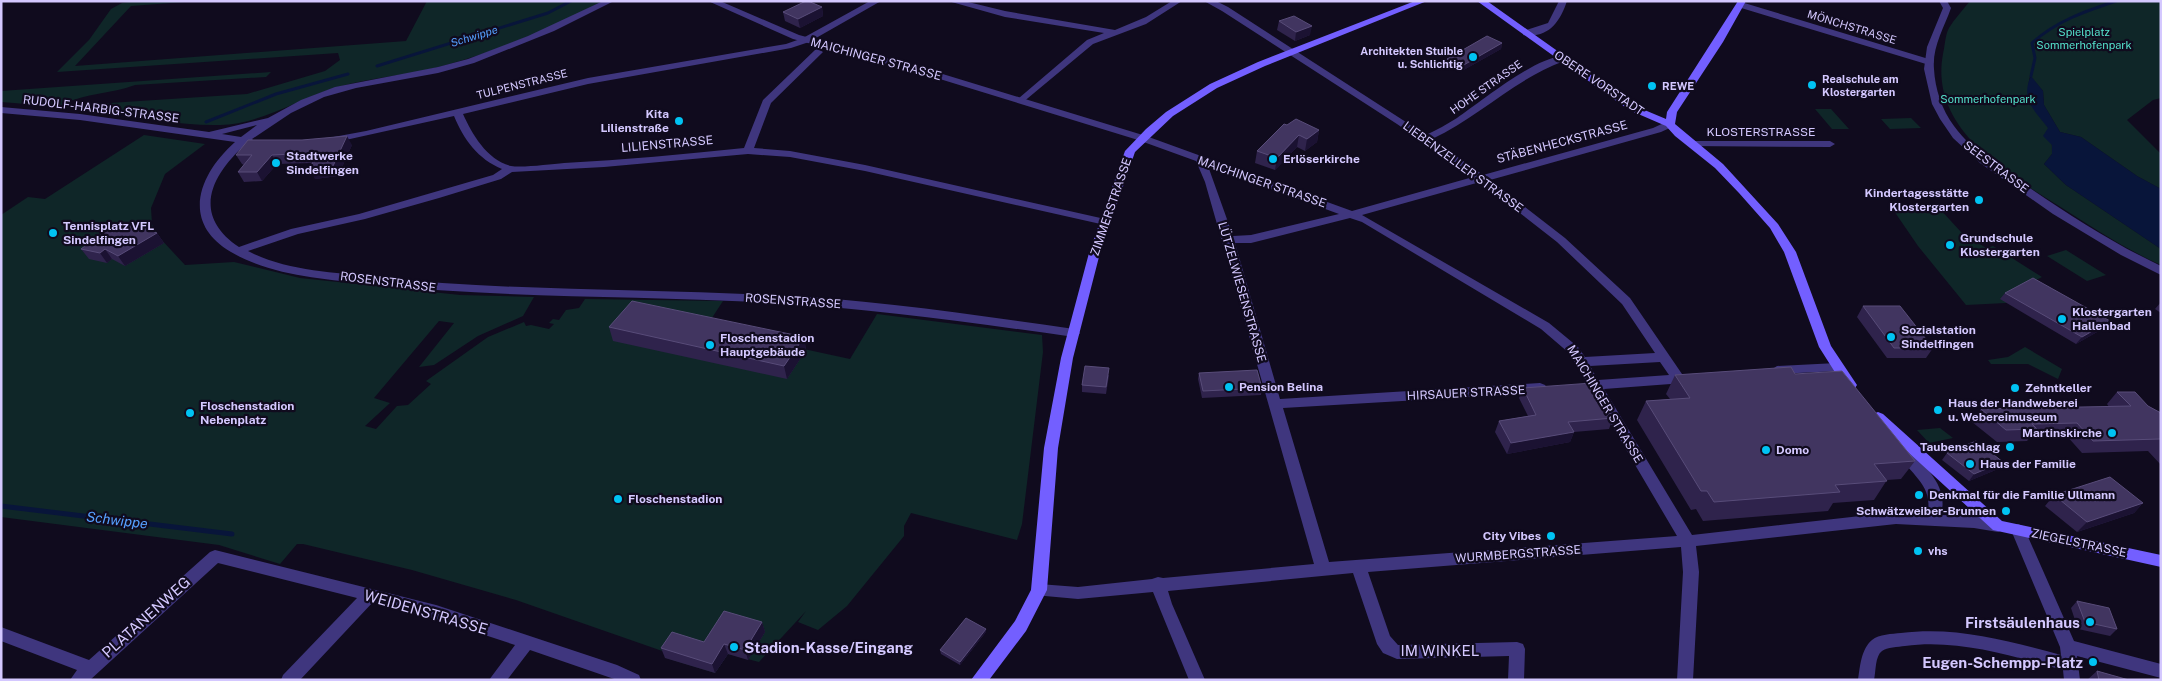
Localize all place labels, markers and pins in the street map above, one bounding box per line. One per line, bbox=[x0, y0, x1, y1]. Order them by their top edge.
place label: Architekten Stuible u. Schlichtig bbox=[1360, 45, 1463, 70]
marker: Architekten Stuible u. Schlichtig bbox=[1467, 51, 1479, 63]
place label: Realschule am Klostergarten bbox=[1822, 73, 1899, 98]
marker: Realschule am Klostergarten bbox=[1806, 79, 1818, 91]
marker: REWE bbox=[1646, 80, 1658, 92]
place label: REWE bbox=[1662, 80, 1694, 92]
place label: Kita Lilienstraße bbox=[600, 107, 669, 135]
marker: Kita Lilienstraße bbox=[673, 115, 685, 127]
place label: Stadtwerke Sindelfingen bbox=[286, 149, 359, 177]
place label: Erlöserkirche bbox=[1283, 152, 1360, 166]
marker: Erlöserkirche bbox=[1267, 153, 1279, 165]
marker: Stadtwerke Sindelfingen bbox=[270, 157, 282, 169]
place label: Kindertagesstätte Klostergarten bbox=[1864, 186, 1969, 214]
marker: Kindertagesstätte Klostergarten bbox=[1973, 194, 1985, 206]
place label: Tennisplatz VFL Sindelfingen bbox=[63, 219, 154, 247]
marker: Tennisplatz VFL Sindelfingen bbox=[47, 227, 59, 239]
place label: Grundschule Klostergarten bbox=[1960, 231, 2040, 259]
marker: Grundschule Klostergarten bbox=[1944, 239, 1956, 251]
place label: Klostergarten Hallenbad bbox=[2072, 305, 2152, 333]
marker: Klostergarten Hallenbad bbox=[2056, 313, 2068, 325]
place label: Sozialstation Sindelfingen bbox=[1901, 323, 1976, 351]
place label: Floschenstadion Hauptgebäude bbox=[720, 331, 814, 359]
marker: Sozialstation Sindelfingen bbox=[1885, 331, 1897, 343]
marker: Floschenstadion Hauptgebäude bbox=[704, 339, 716, 351]
place label: Pension Belina bbox=[1239, 380, 1323, 394]
marker: Pension Belina bbox=[1223, 381, 1235, 393]
place label: Zehntkeller bbox=[2025, 381, 2092, 395]
marker: Zehntkeller bbox=[2009, 382, 2021, 394]
place label: Haus der Handweberei u. Webereimuseum bbox=[1948, 396, 2078, 424]
place label: Floschenstadion Nebenplatz bbox=[200, 399, 294, 427]
marker: Haus der Handweberei u. Webereimuseum bbox=[1932, 404, 1944, 416]
marker: Floschenstadion Nebenplatz bbox=[184, 407, 196, 419]
place label: Martinskirche bbox=[2022, 426, 2102, 440]
marker: Martinskirche bbox=[2106, 427, 2118, 439]
place label: Taubenschlag bbox=[1920, 440, 2000, 454]
marker: Taubenschlag bbox=[2004, 441, 2016, 453]
place label: Domo bbox=[1776, 443, 1809, 457]
marker: Domo bbox=[1760, 444, 1772, 456]
place label: Haus der Familie bbox=[1980, 457, 2076, 471]
marker: Haus der Familie bbox=[1964, 458, 1976, 470]
place label: Denkmal für die Familie Ullmann bbox=[1929, 488, 2115, 502]
marker: Denkmal für die Familie Ullmann bbox=[1913, 489, 1925, 501]
place label: Floschenstadion bbox=[628, 492, 722, 506]
marker: Floschenstadion bbox=[612, 493, 624, 505]
place label: Schwätzweiber-Brunnen bbox=[1856, 504, 1996, 518]
marker: Schwätzweiber-Brunnen bbox=[2000, 505, 2012, 517]
place label: City Vibes bbox=[1483, 529, 1541, 543]
marker: City Vibes bbox=[1545, 530, 1557, 542]
place label: vhs bbox=[1928, 544, 1948, 558]
marker: vhs bbox=[1912, 545, 1924, 557]
place label: Firstsäulenhaus bbox=[1965, 614, 2080, 631]
marker: Firstsäulenhaus bbox=[2084, 616, 2096, 628]
place label: Stadion-Kasse/Eingang bbox=[744, 639, 914, 656]
marker: Stadion-Kasse/Eingang bbox=[728, 641, 740, 653]
place label: Eugen-Schempp-Platz bbox=[1922, 654, 2083, 671]
marker: Eugen-Schempp-Platz bbox=[2087, 656, 2099, 668]

